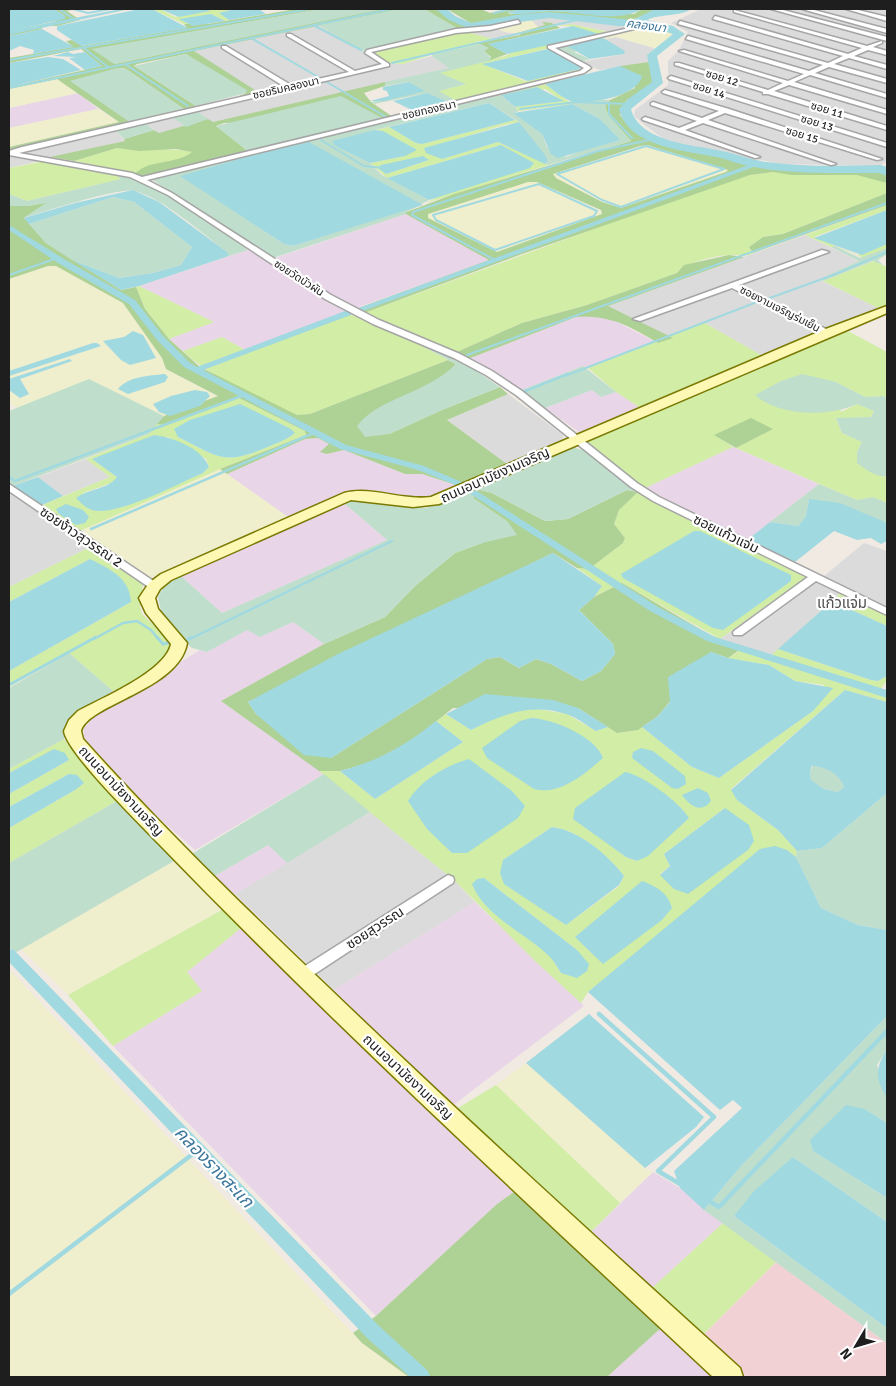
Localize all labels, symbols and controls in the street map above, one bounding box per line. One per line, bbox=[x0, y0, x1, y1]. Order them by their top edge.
water label: คลองนา bbox=[625, 16, 668, 36]
street label: ซอย 12 bbox=[704, 67, 740, 89]
street label: ซอยริมคลองนา bbox=[252, 74, 320, 102]
street label: ซอย 14 bbox=[691, 79, 727, 101]
street label: ซอยทองธนา bbox=[401, 97, 457, 123]
street label: ซอย 11 bbox=[809, 99, 845, 121]
street label: ซอย 13 bbox=[799, 112, 835, 134]
street label: ซอย 15 bbox=[784, 124, 820, 146]
street label: ซอยวัดบัวผัน bbox=[272, 257, 326, 299]
street label: ซอยงามเจริญร่มเย็น bbox=[738, 283, 822, 335]
street label: ถนนอนามัยงามเจริญ bbox=[438, 443, 552, 507]
street label: ซอยง้าวสุวรรณ 2 bbox=[36, 503, 126, 571]
street label: ซอยแก้วแจ่ม bbox=[690, 511, 762, 557]
district label: แก้วแจ่ม bbox=[817, 594, 867, 612]
street label: ถนนอนามัยงามเจริญ bbox=[75, 742, 167, 840]
street label: ซอยสุวรรณ bbox=[343, 903, 407, 953]
street label: ถนนอนามัยงามเจริญ bbox=[359, 1031, 457, 1123]
water label: คลองรางสะแก bbox=[170, 1122, 259, 1213]
north arrow bbox=[831, 1321, 881, 1371]
text: N bbox=[836, 1345, 856, 1363]

